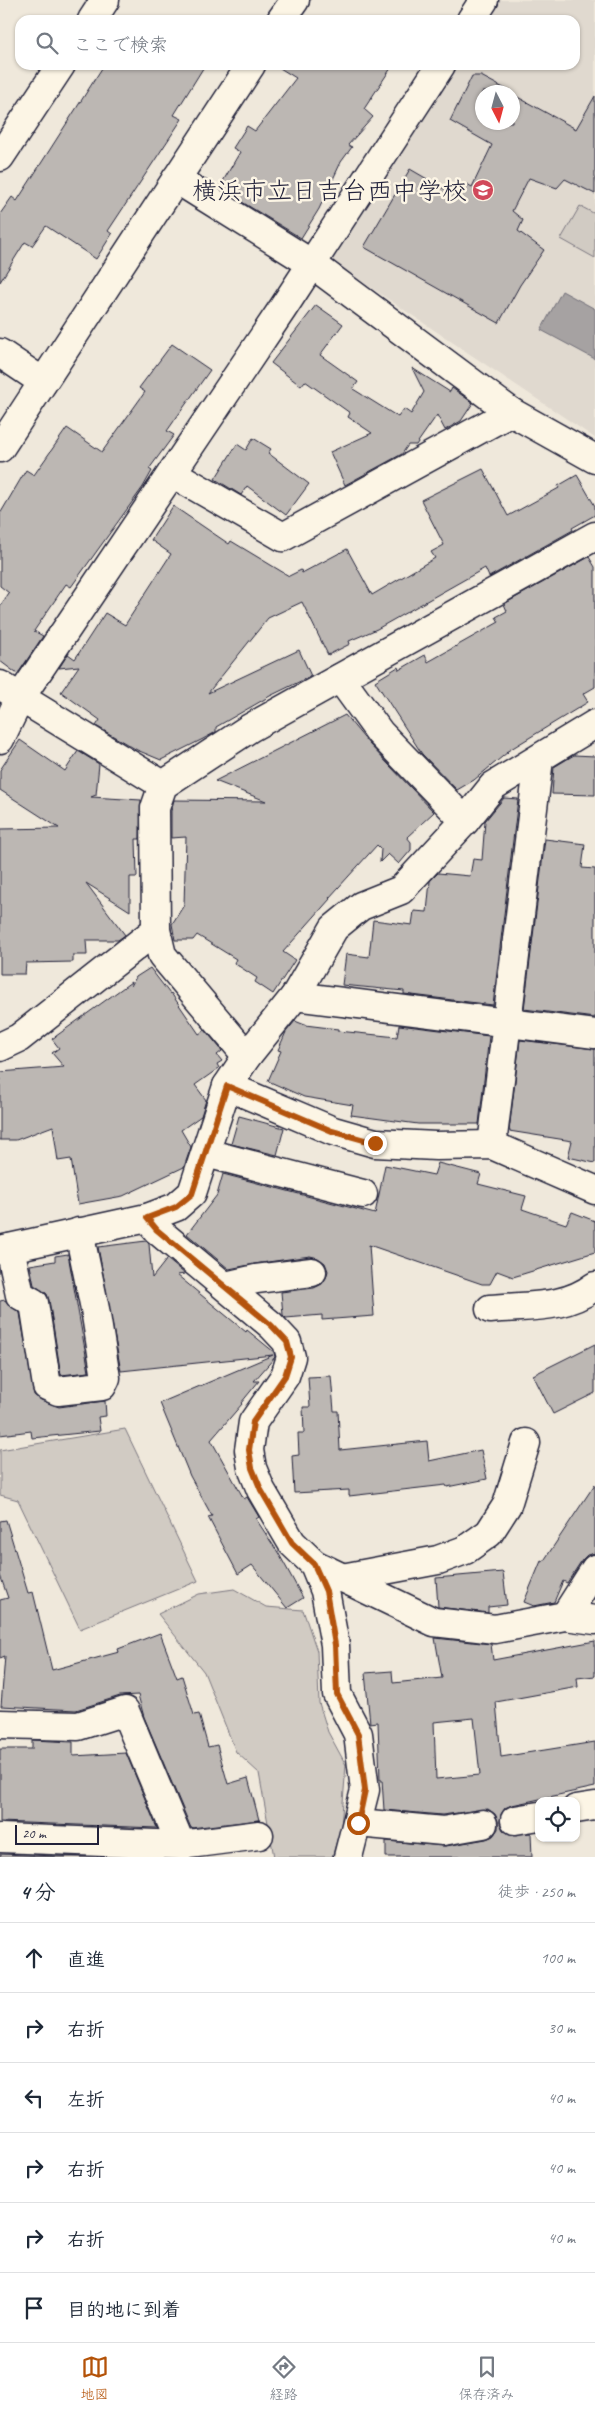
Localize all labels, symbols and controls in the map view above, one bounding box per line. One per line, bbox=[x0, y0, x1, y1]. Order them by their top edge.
search box bbox=[15, 15, 580, 70]
icon: search bbox=[33, 29, 61, 57]
text: ここで検索 bbox=[73, 33, 168, 57]
north arrow bbox=[475, 85, 520, 130]
place label: 横浜市立日吉台西中学校 bbox=[192, 175, 467, 207]
school or university icon: 横浜市立日吉台西中学校 bbox=[471, 178, 495, 202]
route end bbox=[364, 1132, 387, 1155]
map controls bbox=[535, 1797, 580, 1842]
button: locate bbox=[535, 1797, 580, 1842]
route start bbox=[347, 1812, 370, 1835]
scale bar bbox=[15, 1822, 99, 1845]
text: 20 m bbox=[22, 1825, 46, 1842]
text: 4 分 bbox=[20, 1879, 56, 1905]
text: 徒歩 · 250 m bbox=[498, 1882, 575, 1902]
icon: ahead bbox=[20, 1944, 48, 1972]
text: 直進 bbox=[67, 1948, 105, 1972]
text: 100 m bbox=[541, 1948, 575, 1968]
icon: right bbox=[20, 2014, 48, 2042]
text: 右折 bbox=[67, 2018, 105, 2042]
text: 30 m bbox=[548, 2018, 575, 2038]
icon: left bbox=[20, 2084, 48, 2112]
text: 左折 bbox=[67, 2088, 105, 2112]
text: 40 m bbox=[548, 2088, 575, 2108]
icon: right bbox=[20, 2154, 48, 2182]
text: 右折 bbox=[67, 2158, 105, 2182]
text: 40 m bbox=[548, 2158, 575, 2178]
icon: right bbox=[20, 2224, 48, 2252]
text: 右折 bbox=[67, 2228, 105, 2252]
text: 40 m bbox=[548, 2228, 575, 2248]
icon: arrive bbox=[20, 2294, 48, 2322]
text: 目的地に到着 bbox=[67, 2298, 181, 2322]
tab: 地図 bbox=[81, 2353, 109, 2403]
tab: 経路 bbox=[270, 2353, 298, 2403]
tab: 保存済み bbox=[459, 2353, 515, 2403]

